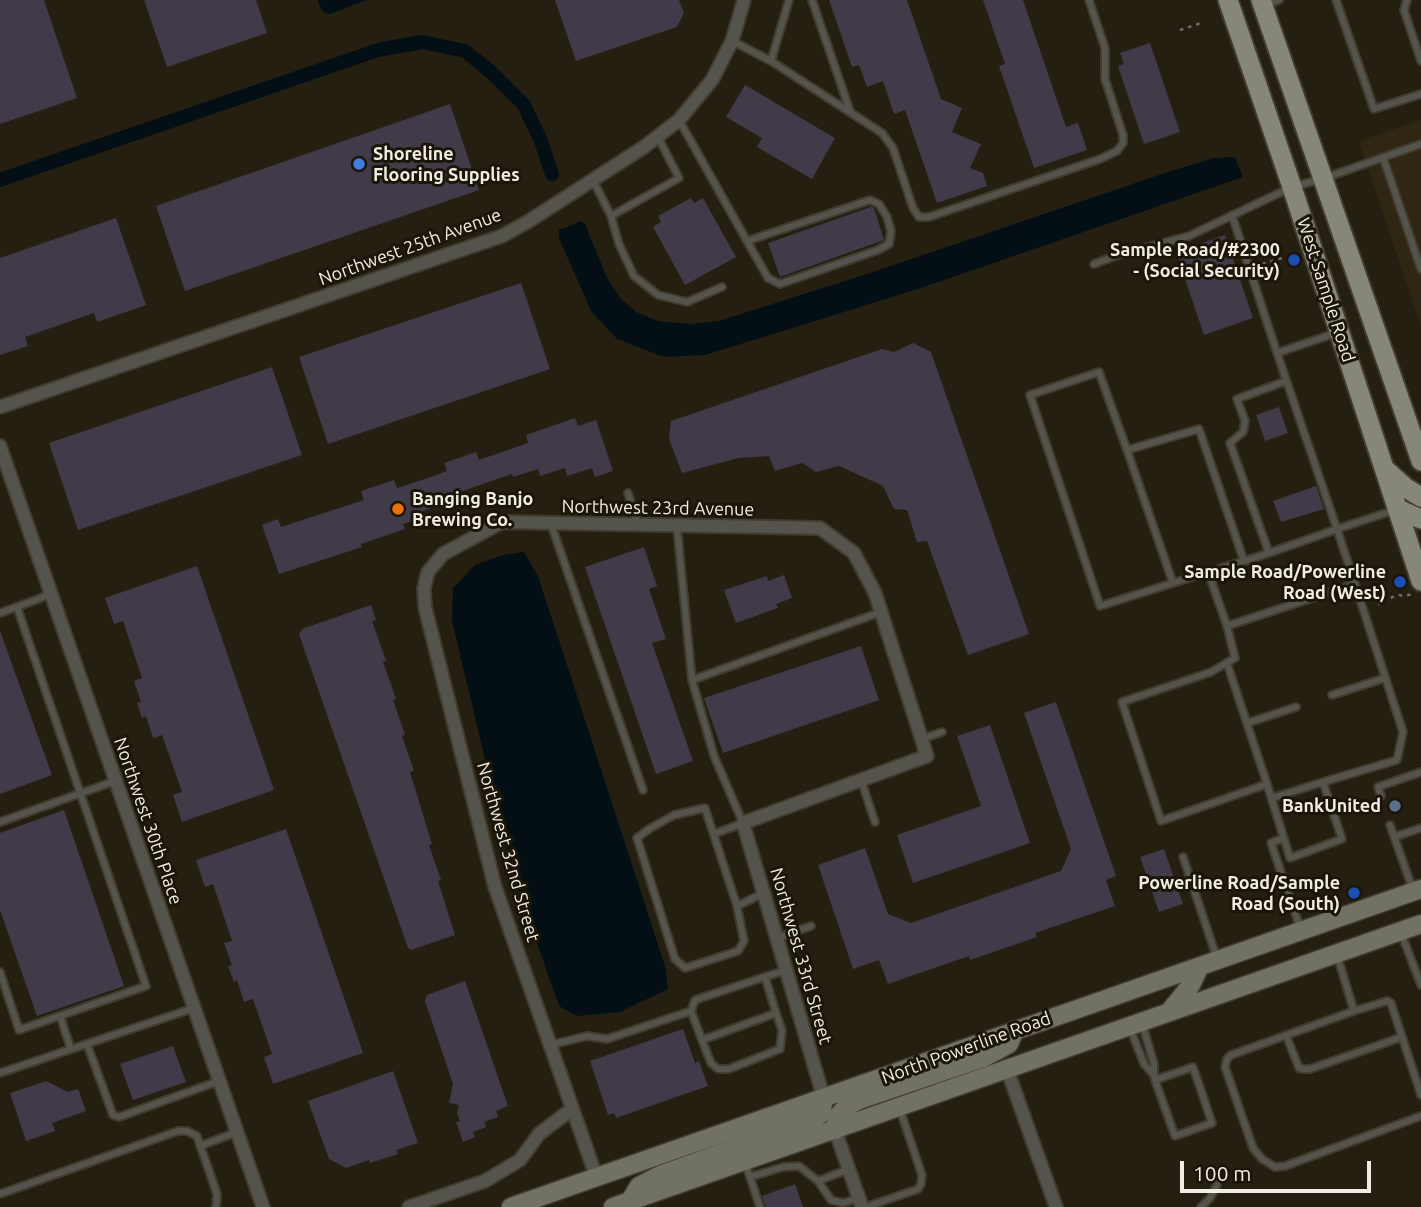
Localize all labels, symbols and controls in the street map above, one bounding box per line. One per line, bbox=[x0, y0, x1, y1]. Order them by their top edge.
place label: Shoreline Flooring Supplies bbox=[373, 143, 520, 186]
marker: Shoreline Flooring Supplies bbox=[351, 156, 367, 172]
street label: Northwest 25th Avenue bbox=[316, 204, 504, 290]
street label: West Sample Road bbox=[1292, 215, 1360, 365]
place label: Sample Road/#2300 - (Social Security) bbox=[1110, 239, 1280, 282]
marker: Sample Road/#2300 - (Social Security) bbox=[1286, 252, 1302, 268]
place label: Banging Banjo Brewing Co. bbox=[412, 488, 533, 530]
street label: Northwest 23rd Avenue bbox=[561, 496, 755, 520]
marker: Banging Banjo Brewing Co. bbox=[390, 501, 406, 517]
place label: Sample Road/Powerline Road (West) bbox=[1184, 561, 1386, 604]
marker: Sample Road/Powerline Road (West) bbox=[1392, 574, 1408, 590]
street label: Northwest 30th Place bbox=[109, 735, 187, 907]
street label: Northwest 32nd Street bbox=[472, 760, 544, 944]
place label: BankUnited bbox=[1282, 795, 1381, 817]
marker: BankUnited bbox=[1387, 798, 1403, 814]
street label: Northwest 33rd Street bbox=[765, 865, 837, 1047]
place label: Powerline Road/Sample Road (South) bbox=[1138, 872, 1340, 914]
marker: Powerline Road/Sample Road (South) bbox=[1346, 885, 1362, 901]
street label: North Powerline Road bbox=[878, 1007, 1054, 1089]
scale bar bbox=[1183, 1148, 1374, 1192]
text: 100 m bbox=[1193, 1161, 1251, 1185]

